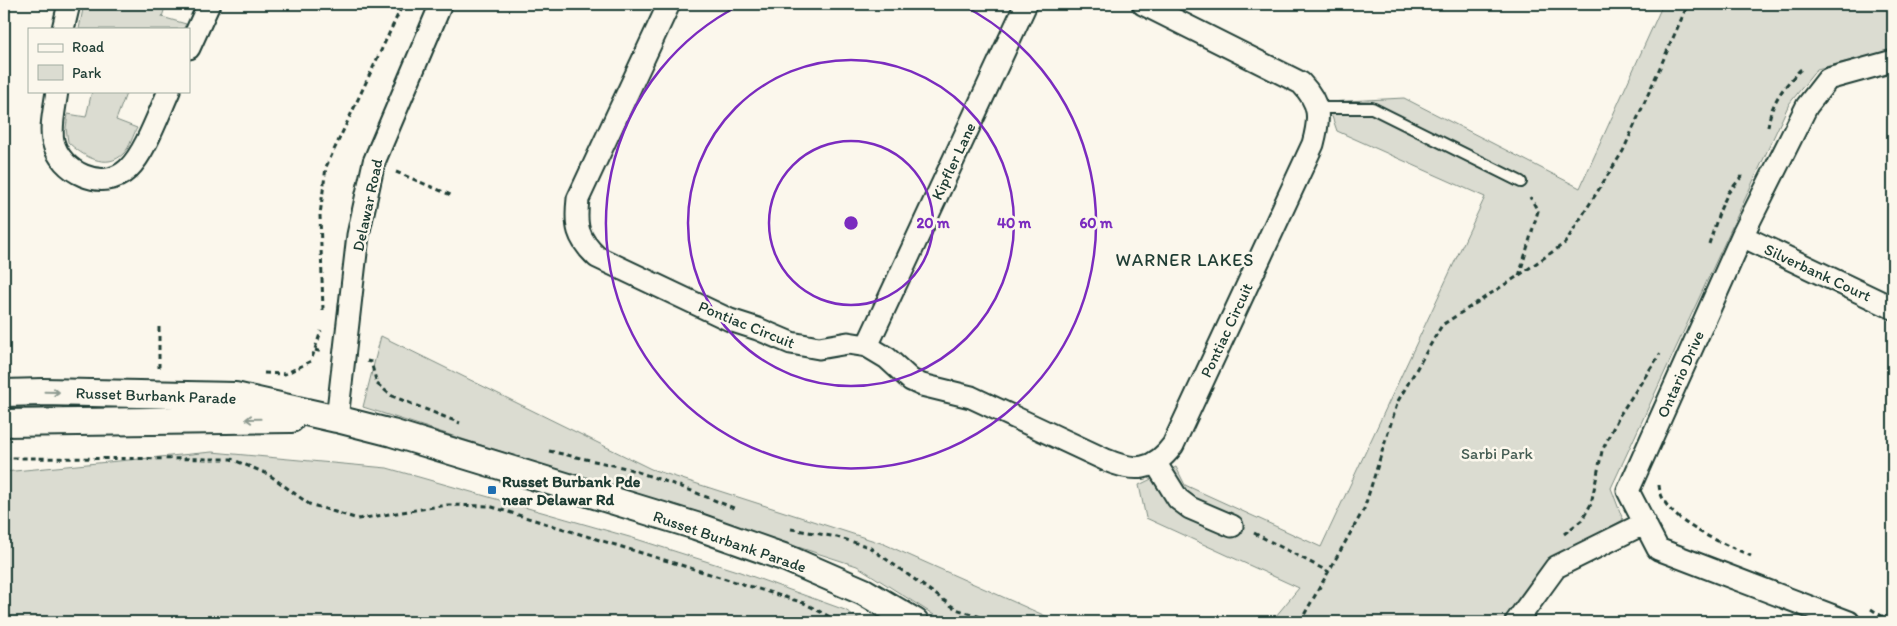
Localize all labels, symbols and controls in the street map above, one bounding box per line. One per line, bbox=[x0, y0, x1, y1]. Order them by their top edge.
legend bbox=[28, 28, 190, 92]
text: Road bbox=[72, 38, 105, 56]
text: Park bbox=[72, 64, 102, 82]
street label: Kipfler Lane bbox=[927, 119, 980, 203]
street label: Delawar Road bbox=[348, 157, 387, 253]
centre of rings bbox=[842, 214, 860, 232]
text: 20 m bbox=[916, 214, 950, 232]
text: 40 m bbox=[997, 214, 1032, 232]
text: 60 m bbox=[1079, 214, 1113, 232]
street label: Silverbank Court bbox=[1761, 239, 1874, 305]
district label: WARNER LAKES bbox=[1116, 249, 1254, 271]
street label: Pontiac Circuit bbox=[1196, 280, 1257, 381]
street label: Pontiac Circuit bbox=[696, 297, 798, 352]
street label: Ontario Drive bbox=[1653, 328, 1708, 421]
street label: Russet Burbank Parade bbox=[75, 383, 237, 408]
one-way arrow bbox=[44, 388, 60, 397]
one-way arrow bbox=[245, 414, 262, 424]
park label: Sarbi Park bbox=[1461, 444, 1534, 463]
place label: Russet Burbank Pde near Delawar Rd bbox=[501, 472, 641, 509]
marker: Russet Burbank Pde near Delawar Rd bbox=[486, 484, 498, 496]
street label: Russet Burbank Parade bbox=[651, 506, 809, 577]

